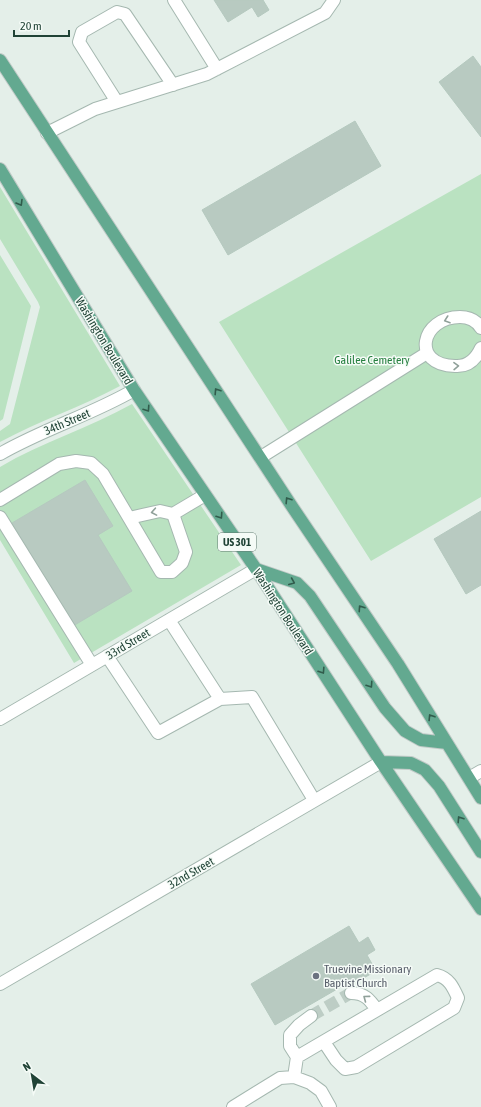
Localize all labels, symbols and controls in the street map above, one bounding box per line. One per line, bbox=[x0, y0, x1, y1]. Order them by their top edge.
scale bar bbox=[14, 12, 69, 38]
text: 20 m bbox=[20, 19, 42, 33]
one-way arrow bbox=[16, 199, 23, 206]
street label: Washington Boulevard bbox=[72, 295, 136, 387]
one-way arrow bbox=[443, 315, 450, 323]
park label: Galilee Cemetery bbox=[334, 353, 410, 367]
one-way arrow bbox=[453, 362, 459, 370]
one-way arrow bbox=[214, 388, 222, 395]
one-way arrow bbox=[142, 405, 150, 412]
street label: 34th Street bbox=[42, 406, 93, 438]
one-way arrow bbox=[285, 497, 293, 504]
one-way arrow bbox=[151, 508, 158, 516]
one-way arrow bbox=[215, 512, 222, 519]
road number: US 301 bbox=[218, 533, 256, 551]
street label: Washington Boulevard bbox=[250, 567, 316, 657]
one-way arrow bbox=[288, 578, 295, 586]
one-way arrow bbox=[358, 605, 366, 612]
street label: 33rd Street bbox=[104, 625, 153, 662]
one-way arrow bbox=[318, 667, 325, 674]
one-way arrow bbox=[365, 681, 373, 688]
one-way arrow bbox=[428, 714, 436, 721]
one-way arrow bbox=[457, 816, 465, 823]
street label: 32nd Street bbox=[166, 854, 217, 892]
place label: Truevine Missionary Baptist Church bbox=[324, 962, 411, 990]
marker: Truevine Missionary Baptist Church bbox=[311, 971, 321, 981]
one-way arrow bbox=[363, 996, 371, 1003]
north arrow bbox=[12, 1055, 52, 1095]
text: N bbox=[21, 1060, 33, 1073]

